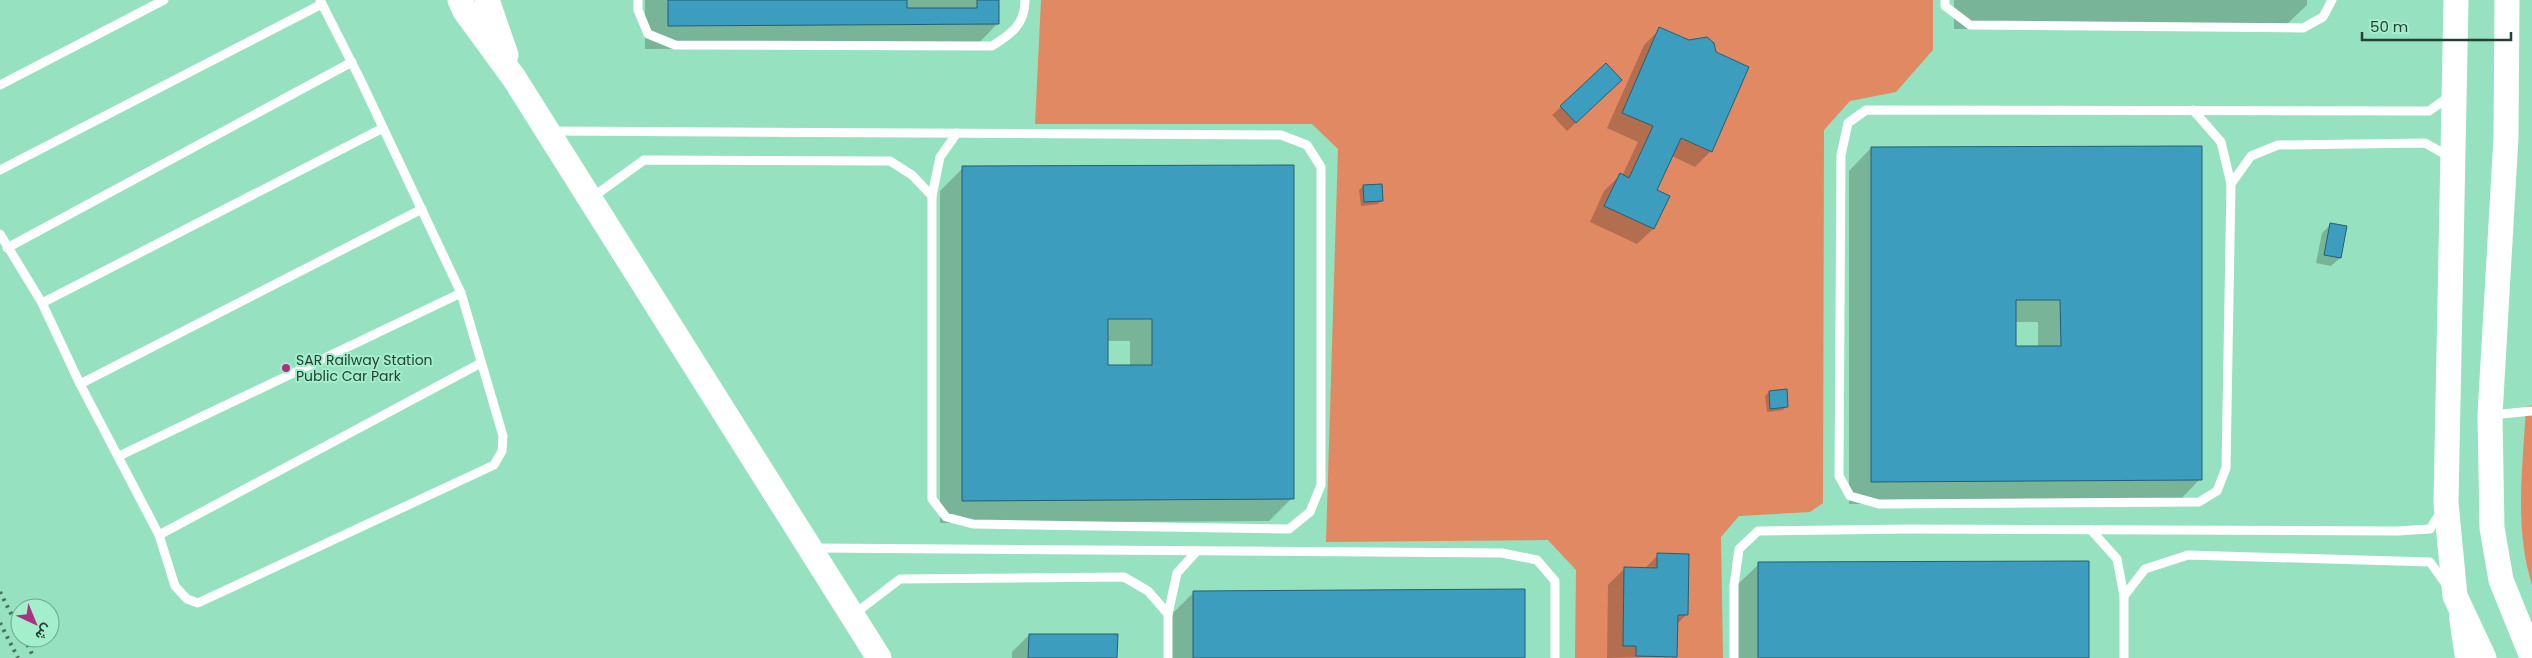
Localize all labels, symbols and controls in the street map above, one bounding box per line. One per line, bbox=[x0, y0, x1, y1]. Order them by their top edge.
scale bar bbox=[2362, 10, 2511, 42]
text: 50 m bbox=[2370, 16, 2408, 37]
place label: SAR Railway Station Public Car Park bbox=[296, 350, 433, 386]
marker: SAR Railway Station Public Car Park bbox=[280, 362, 292, 374]
north arrow bbox=[10, 598, 60, 648]
text: ش bbox=[31, 619, 57, 646]

